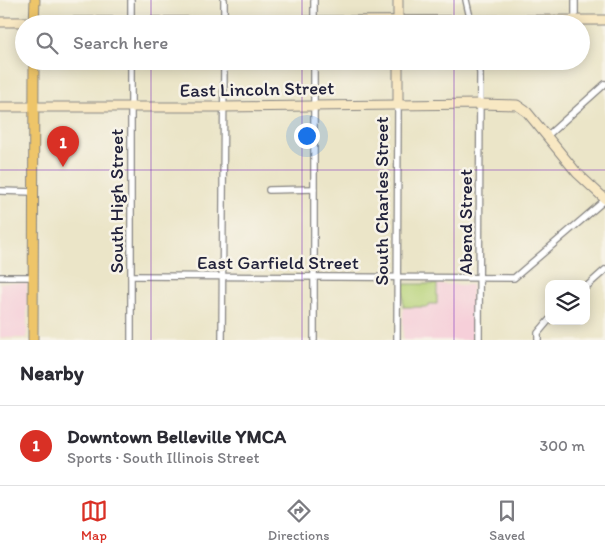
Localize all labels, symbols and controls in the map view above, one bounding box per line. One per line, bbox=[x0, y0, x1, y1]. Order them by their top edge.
search box bbox=[15, 15, 590, 70]
icon: search bbox=[33, 29, 61, 57]
text: Search here bbox=[73, 31, 168, 54]
street label: East Lincoln Street bbox=[179, 76, 335, 102]
street label: South Charles Street bbox=[370, 116, 393, 286]
your location bbox=[294, 123, 320, 149]
pin: 1 bbox=[47, 126, 79, 167]
street label: South High Street bbox=[105, 129, 128, 273]
street label: Abend Street bbox=[454, 169, 477, 275]
street label: East Garfield Street bbox=[197, 251, 359, 274]
map controls bbox=[545, 280, 590, 325]
button: layers bbox=[545, 280, 590, 325]
text: Nearby bbox=[20, 360, 84, 385]
text: Downtown Belleville YMCA bbox=[67, 425, 286, 448]
text: 1 bbox=[32, 436, 40, 455]
text: 300 m bbox=[540, 436, 585, 455]
text: Sports · South Illinois Street bbox=[67, 448, 260, 467]
tab: Map bbox=[80, 497, 108, 544]
tab: Directions bbox=[268, 497, 329, 544]
tab: Saved bbox=[489, 497, 525, 544]

